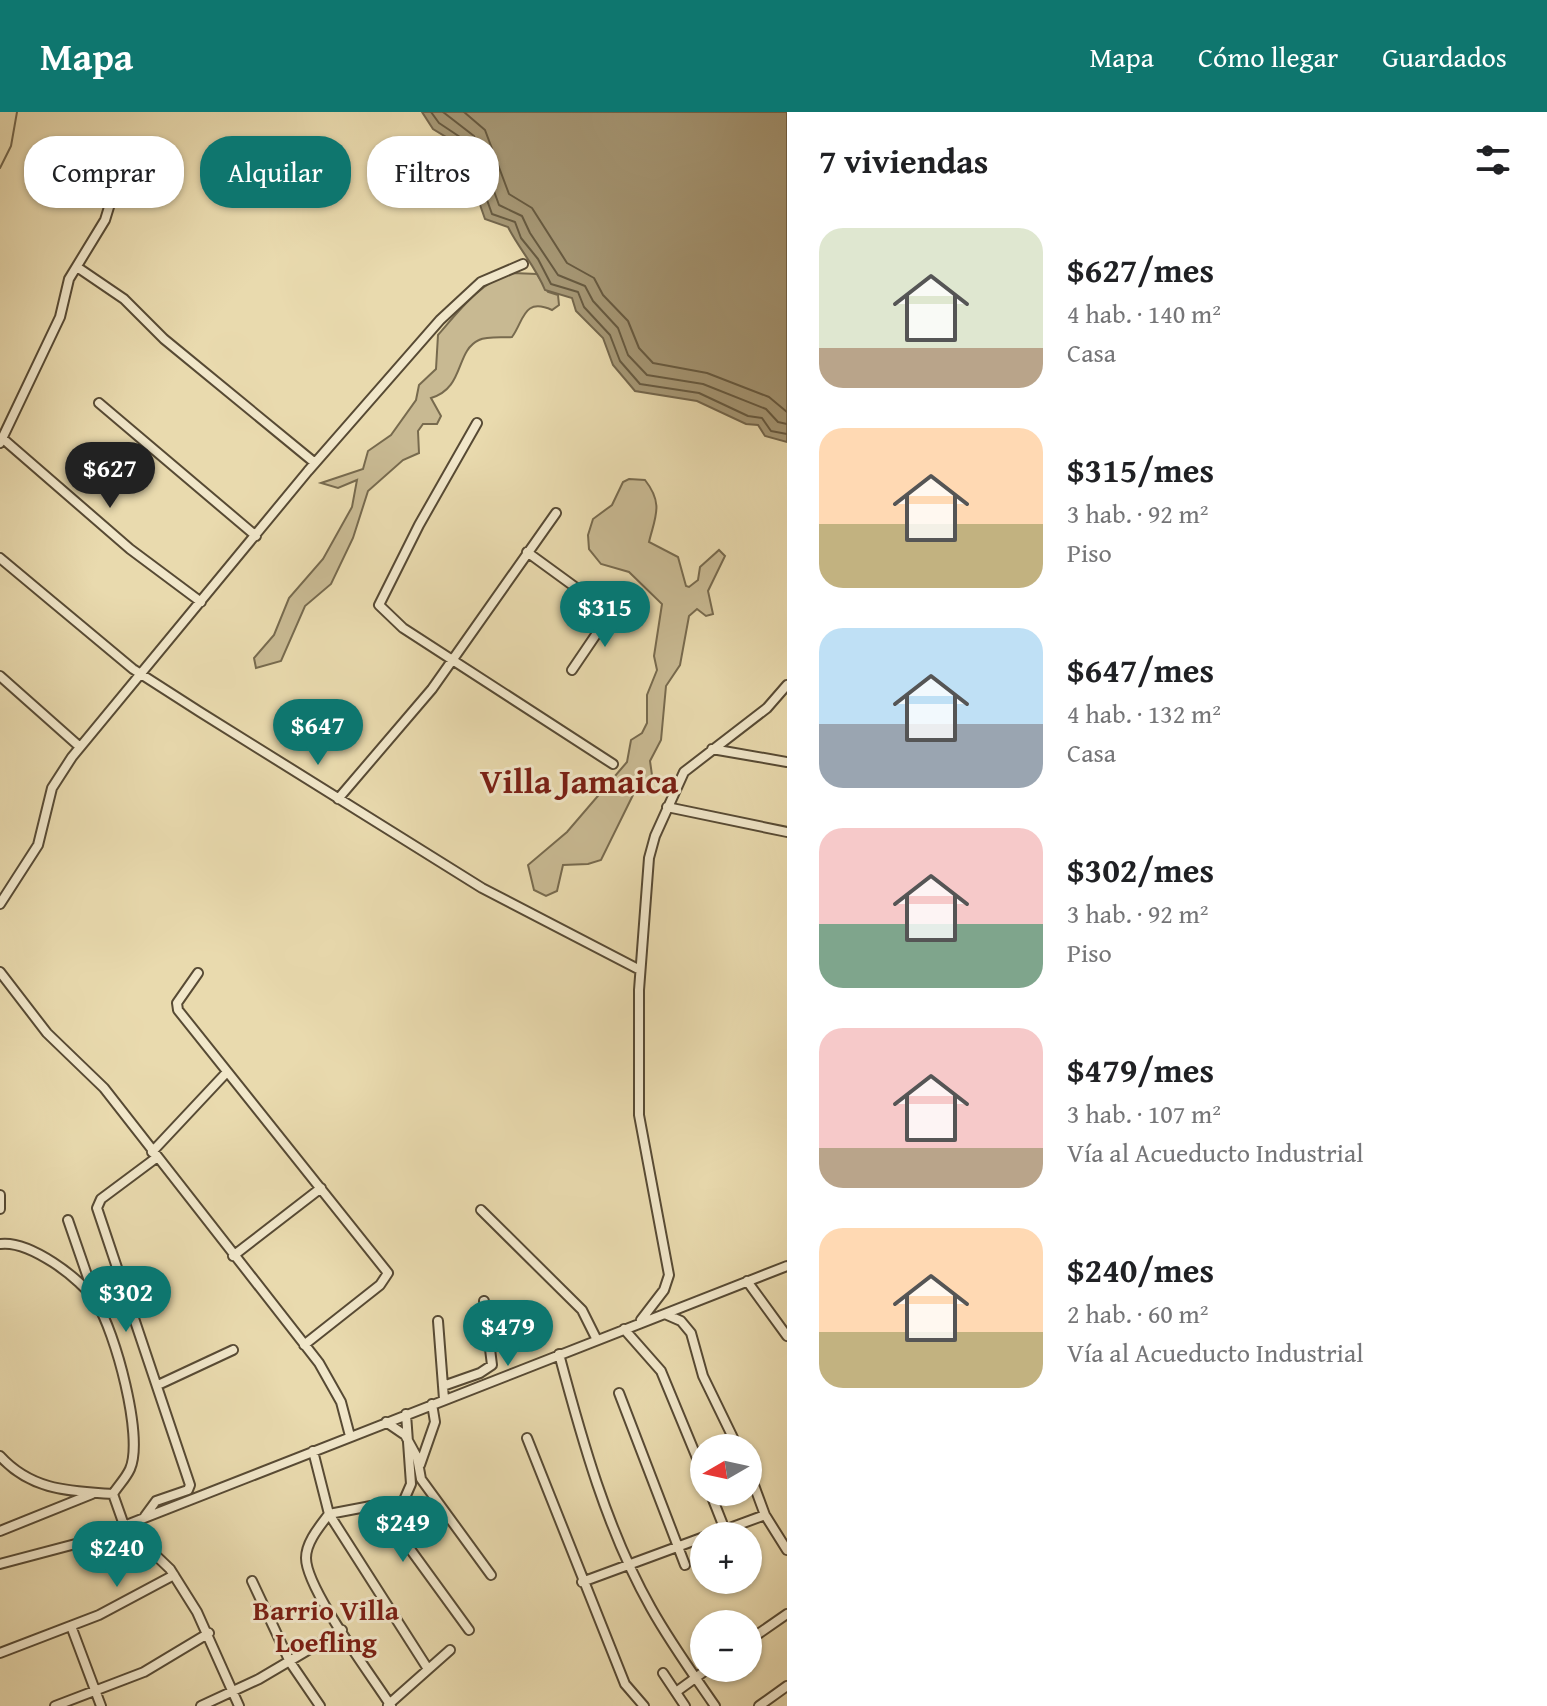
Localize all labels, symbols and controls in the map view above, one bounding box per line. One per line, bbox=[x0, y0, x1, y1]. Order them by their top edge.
text: Mapa bbox=[40, 28, 133, 84]
text: Mapa bbox=[1089, 36, 1154, 77]
text: Cómo llegar bbox=[1198, 36, 1338, 77]
text: Guardados bbox=[1382, 36, 1507, 77]
chip: Comprar bbox=[24, 136, 184, 208]
chip: Alquilar bbox=[200, 136, 351, 208]
chip: Filtros bbox=[367, 136, 499, 208]
text: 7 viviendas bbox=[819, 136, 988, 185]
icon: filters bbox=[1471, 138, 1515, 182]
text: $627/mes bbox=[1067, 245, 1214, 294]
icon: home bbox=[883, 260, 979, 356]
text: 4 hab. · 140 m² bbox=[1067, 294, 1221, 333]
text: Casa bbox=[1067, 333, 1116, 372]
pin: $627 bbox=[63, 442, 157, 510]
text: $315/mes bbox=[1067, 445, 1214, 494]
text: $627 bbox=[83, 448, 137, 487]
icon: home bbox=[883, 460, 979, 556]
text: 3 hab. · 92 m² bbox=[1067, 494, 1208, 533]
text: Piso bbox=[1067, 533, 1112, 572]
pin: $315 bbox=[558, 581, 652, 649]
text: $315 bbox=[578, 587, 632, 626]
text: $647/mes bbox=[1067, 645, 1214, 694]
icon: home bbox=[883, 660, 979, 756]
text: 4 hab. · 132 m² bbox=[1067, 694, 1221, 733]
pin: $647 bbox=[271, 699, 365, 767]
text: $647 bbox=[291, 705, 345, 744]
text: Casa bbox=[1067, 733, 1116, 772]
district label: Villa Jamaica bbox=[480, 756, 679, 805]
text: $302/mes bbox=[1067, 845, 1214, 894]
icon: home bbox=[883, 860, 979, 956]
text: 3 hab. · 92 m² bbox=[1067, 894, 1208, 933]
text: Piso bbox=[1067, 933, 1112, 972]
text: $479/mes bbox=[1067, 1045, 1214, 1094]
icon: home bbox=[883, 1060, 979, 1156]
text: 3 hab. · 107 m² bbox=[1067, 1094, 1221, 1133]
text: Vía al Acueducto Industrial bbox=[1067, 1133, 1364, 1172]
text: $240/mes bbox=[1067, 1245, 1214, 1294]
icon: home bbox=[883, 1260, 979, 1356]
pin: $302 bbox=[79, 1266, 173, 1334]
text: $302 bbox=[99, 1272, 153, 1311]
text: 2 hab. · 60 m² bbox=[1067, 1294, 1208, 1333]
pin: $479 bbox=[461, 1300, 555, 1368]
text: $479 bbox=[481, 1306, 535, 1345]
text: Vía al Acueducto Industrial bbox=[1067, 1333, 1364, 1372]
north arrow bbox=[690, 1434, 762, 1506]
map controls bbox=[690, 1434, 762, 1682]
pin: $249 bbox=[356, 1496, 450, 1564]
text: $249 bbox=[376, 1502, 430, 1541]
pin: $240 bbox=[70, 1521, 164, 1589]
button: + bbox=[690, 1522, 762, 1594]
text: $240 bbox=[90, 1527, 144, 1566]
district label: Barrio Villa Loefling bbox=[253, 1589, 400, 1662]
button: − bbox=[690, 1610, 762, 1682]

